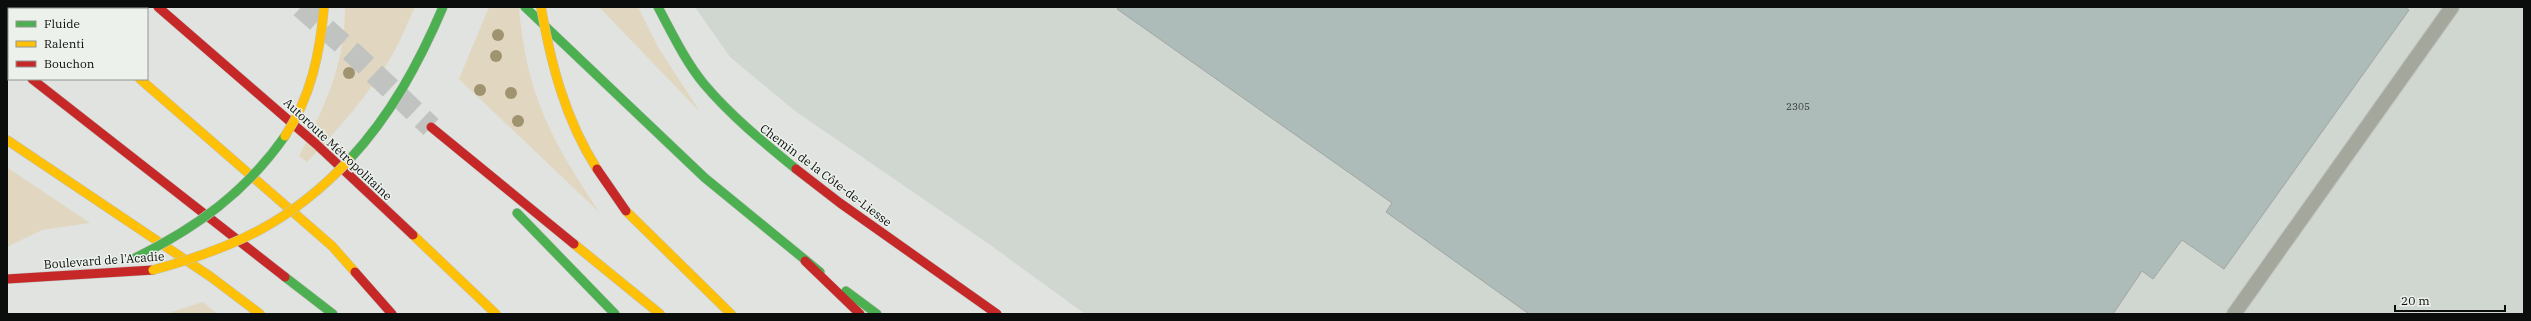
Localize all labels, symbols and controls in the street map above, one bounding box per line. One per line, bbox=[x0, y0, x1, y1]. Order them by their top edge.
legend bbox=[8, 8, 148, 80]
text: Fluide bbox=[44, 16, 80, 31]
text: Ralenti bbox=[44, 36, 85, 51]
text: Bouchon bbox=[44, 56, 95, 71]
street label: Autoroute Métropolitaine bbox=[281, 95, 395, 203]
house number: 2305 bbox=[1786, 100, 1810, 113]
street label: Chemin de la Côte-de-Liesse bbox=[757, 121, 895, 229]
street label: Boulevard de l'Acadie bbox=[43, 248, 165, 272]
scale bar bbox=[2395, 287, 2505, 313]
text: 20 m bbox=[2401, 293, 2430, 308]

